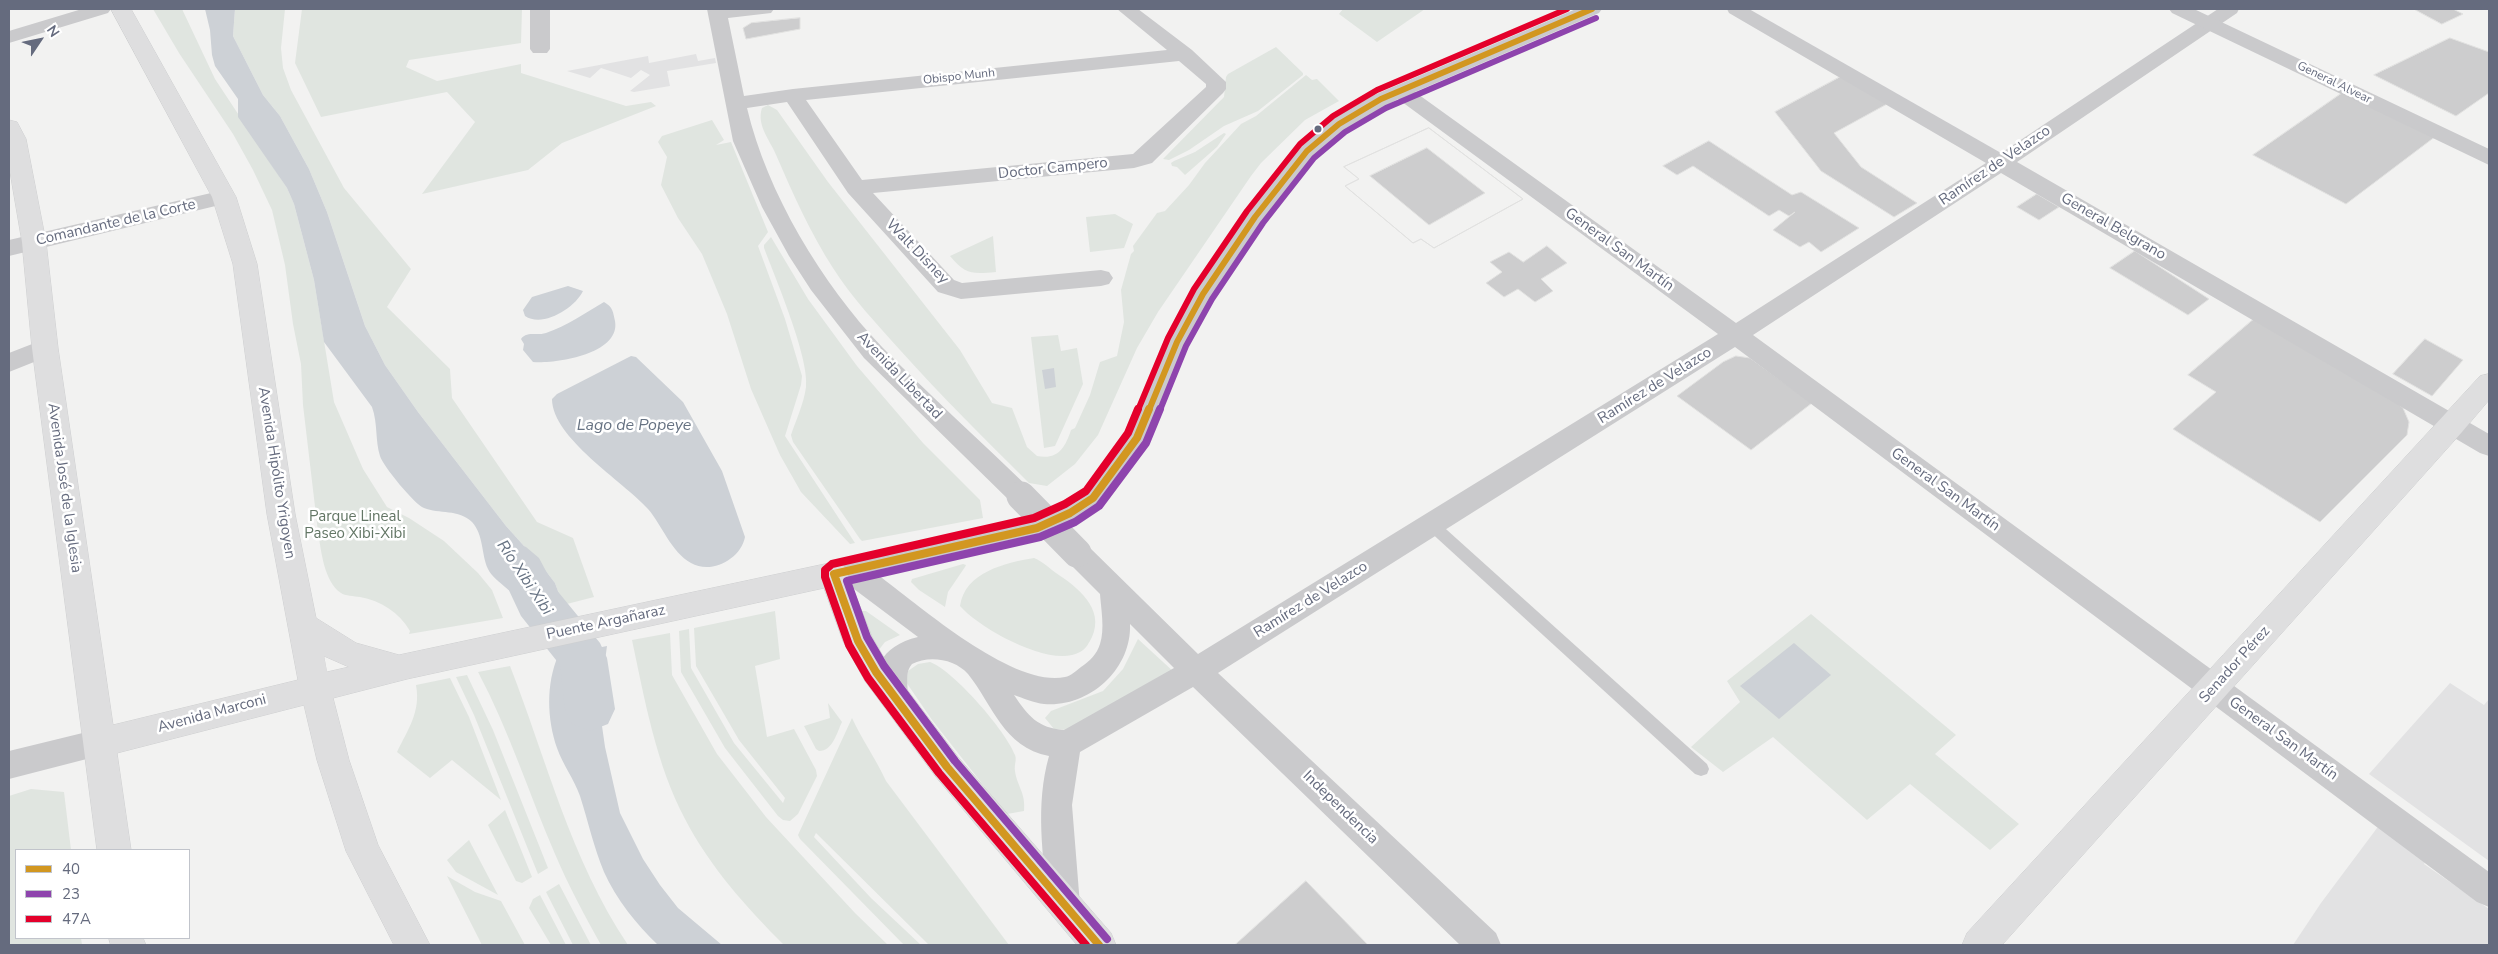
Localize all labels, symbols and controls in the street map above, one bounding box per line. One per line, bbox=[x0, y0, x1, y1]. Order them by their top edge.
north arrow bbox=[15, 15, 65, 65]
text: N bbox=[42, 22, 64, 41]
street label: General Alvear bbox=[2295, 59, 2373, 107]
street label: Obispo Munh bbox=[922, 66, 996, 88]
street label: Ramírez de Velazco bbox=[1936, 122, 2054, 210]
unlabelled marker bbox=[1313, 124, 1323, 134]
street label: Doctor Campero bbox=[997, 154, 1109, 184]
street label: General Belgrano bbox=[2057, 190, 2169, 264]
street label: Comandante de la Corte bbox=[35, 196, 197, 250]
street label: General San Martín bbox=[1561, 204, 1677, 296]
street label: Walt Disney bbox=[882, 216, 952, 288]
street label: Avenida Libertad bbox=[853, 328, 945, 424]
street label: Ramírez de Velazco bbox=[1595, 344, 1715, 428]
street label: Avenida Hipólito Yrigoyen bbox=[254, 386, 298, 560]
street label: Avenida José de la Iglesia bbox=[43, 402, 85, 574]
water label: Lago de Popeye bbox=[577, 416, 691, 436]
street label: General San Martín bbox=[1887, 444, 2003, 536]
park label: Parque Lineal Paseo Xibi-Xibi bbox=[304, 508, 406, 543]
water label: Río Xibi Xibi bbox=[492, 537, 556, 619]
street label: Ramírez de Velazco bbox=[1251, 558, 1371, 642]
street label: Puente Argañaraz bbox=[545, 602, 667, 644]
street label: Senador Pérez bbox=[2196, 623, 2274, 707]
street label: Avenida Marconi bbox=[156, 691, 268, 737]
street label: General San Martín bbox=[2225, 693, 2341, 785]
street label: Independencia bbox=[1299, 768, 1381, 848]
legend bbox=[15, 849, 190, 939]
text: 40 bbox=[62, 859, 80, 879]
text: 23 bbox=[62, 884, 80, 904]
text: 47A bbox=[62, 909, 91, 929]

